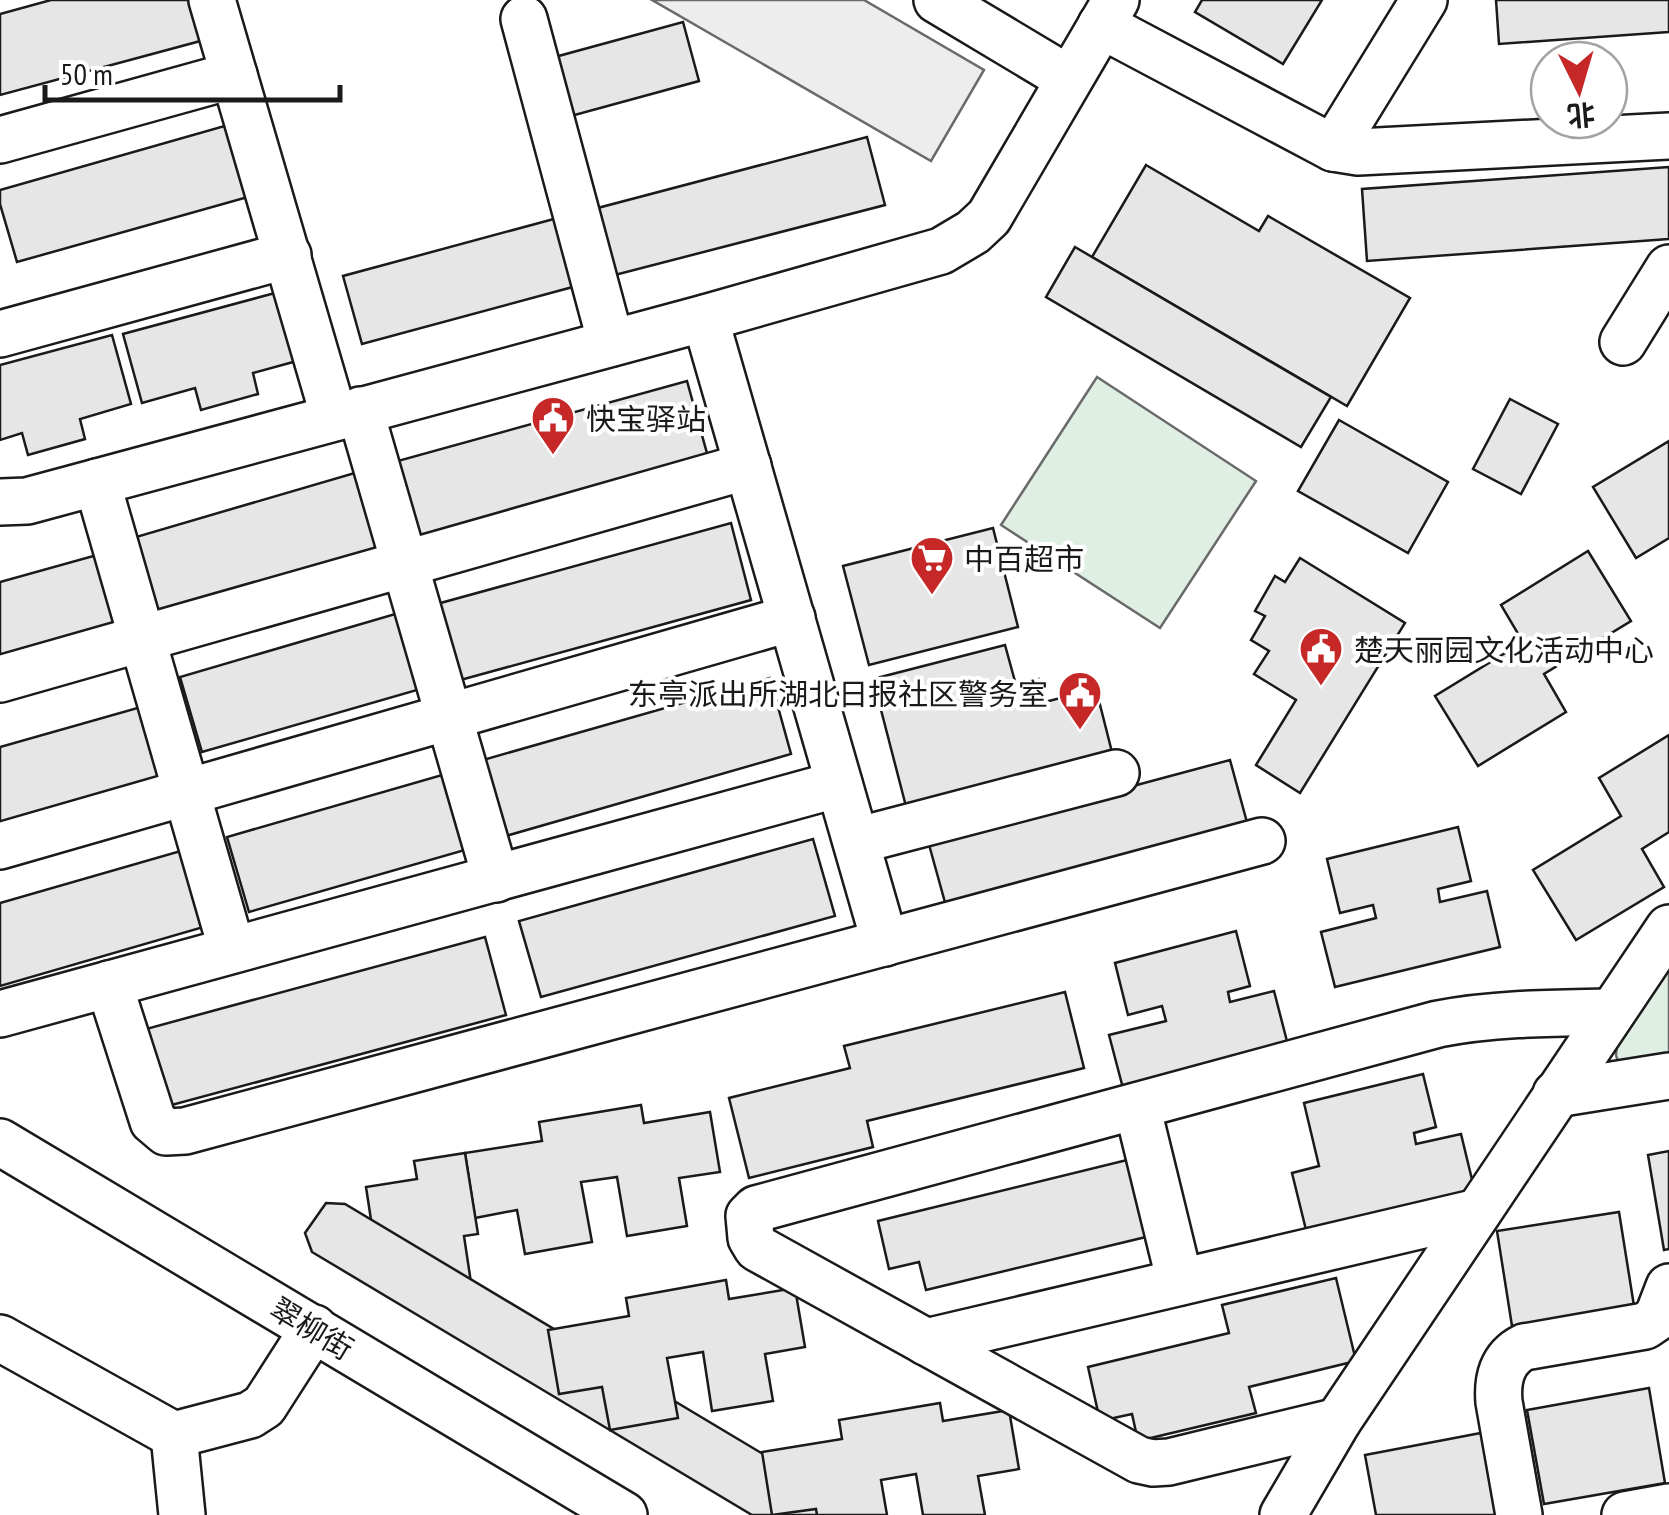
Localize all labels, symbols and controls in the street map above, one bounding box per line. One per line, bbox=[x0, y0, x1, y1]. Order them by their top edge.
scale bar bbox=[45, 40, 340, 102]
north arrow bbox=[1529, 40, 1629, 140]
text: 50 m bbox=[60, 54, 113, 93]
text: 北 bbox=[1566, 96, 1597, 135]
public building icon: 快宝驿站 bbox=[530, 395, 576, 456]
place label: 快宝驿站 bbox=[586, 399, 706, 438]
supermarket icon: 中百超市 bbox=[909, 535, 955, 596]
place label: 中百超市 bbox=[964, 539, 1084, 578]
public building icon: 楚天丽园文化活动中心 bbox=[1298, 626, 1344, 687]
place label: 楚天丽园文化活动中心 bbox=[1354, 630, 1654, 669]
public building icon: 东亭派出所湖北日报社区警务室 bbox=[1057, 670, 1103, 731]
place label: 东亭派出所湖北日报社区警务室 bbox=[628, 674, 1048, 713]
street label: 翠柳街 bbox=[263, 1288, 361, 1368]

